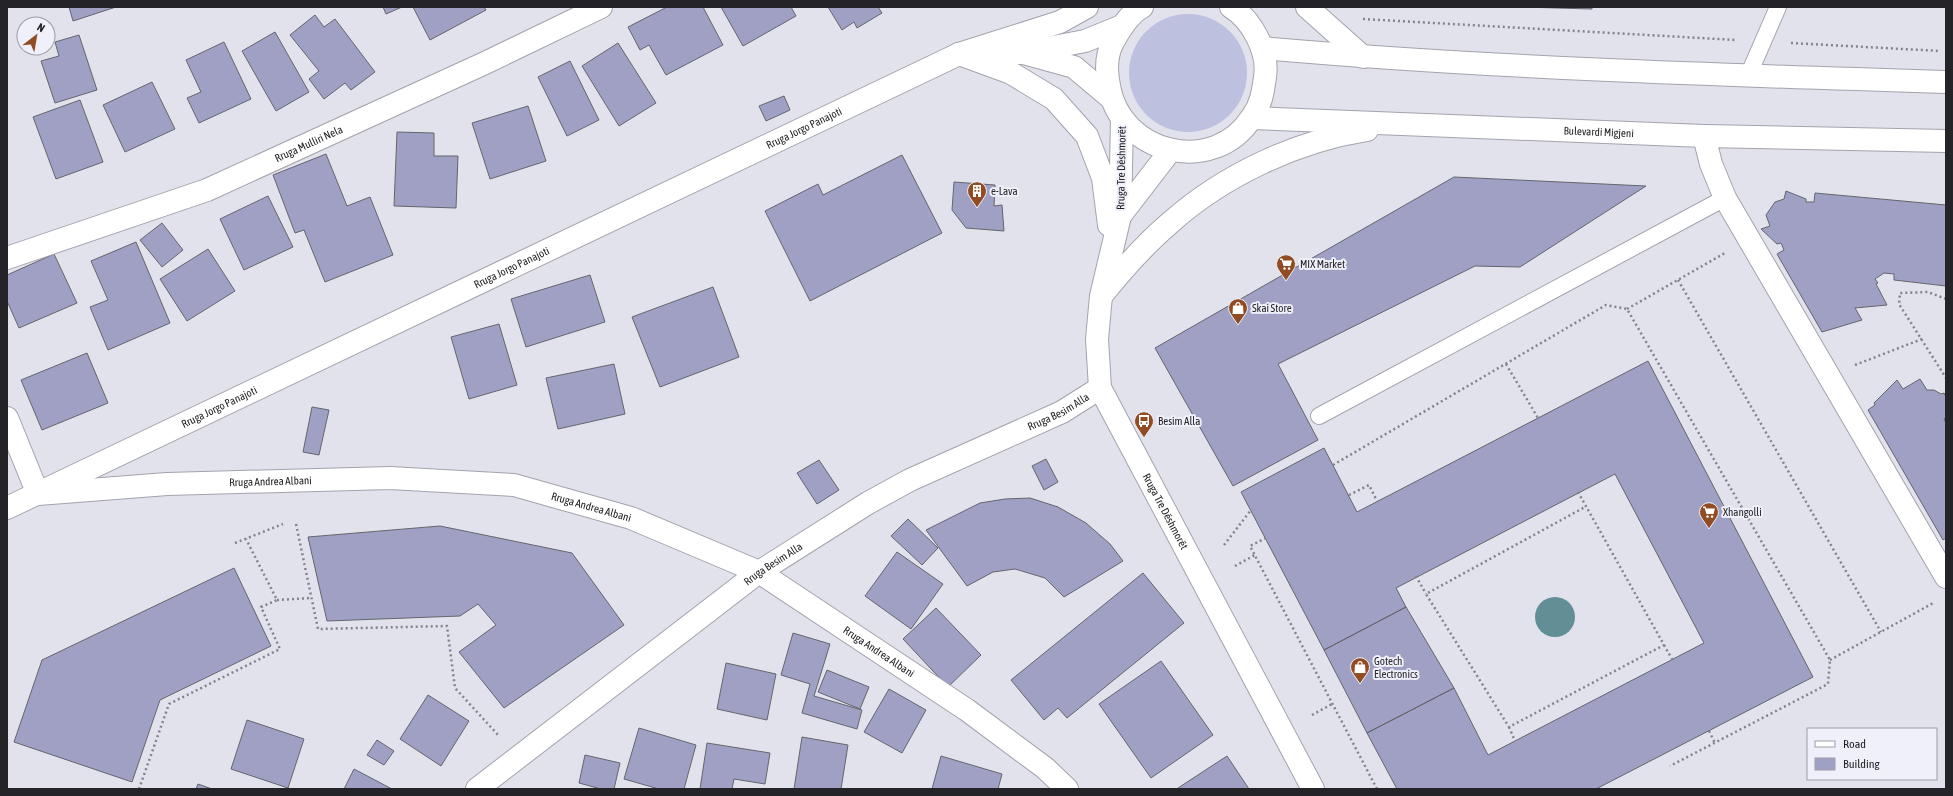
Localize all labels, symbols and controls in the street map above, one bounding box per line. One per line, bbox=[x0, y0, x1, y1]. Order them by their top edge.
north arrow bbox=[16, 16, 56, 56]
text: N bbox=[35, 21, 47, 34]
street label: Rruga Jorgo Panajoti bbox=[764, 105, 844, 151]
street label: Rruga Mulliri Nela bbox=[273, 123, 344, 164]
street label: Bulevardi Migjeni bbox=[1563, 124, 1634, 139]
street label: Rruga Tre Dëshmorët bbox=[1114, 126, 1128, 210]
building icon: e-Lava bbox=[966, 180, 988, 208]
place label: e-Lava bbox=[991, 185, 1018, 197]
street label: Rruga Jorgo Panajoti bbox=[472, 244, 551, 290]
supermarket icon: MIX Market bbox=[1275, 253, 1297, 281]
place label: MIX Market bbox=[1300, 258, 1345, 270]
shop icon: Skai Store bbox=[1227, 297, 1249, 325]
place label: Skai Store bbox=[1252, 302, 1292, 314]
street label: Rruga Jorgo Panajoti bbox=[179, 384, 259, 430]
street label: Rruga Besim Alla bbox=[1026, 391, 1091, 433]
bus stop icon: Besim Alla bbox=[1133, 410, 1155, 438]
place label: Besim Alla bbox=[1158, 415, 1200, 427]
street label: Rruga Tre Dëshmorët bbox=[1140, 471, 1190, 551]
street label: Rruga Andrea Albani bbox=[229, 474, 312, 488]
street label: Rruga Andrea Albani bbox=[550, 490, 633, 524]
supermarket icon: Xhangolli bbox=[1698, 501, 1720, 529]
place label: Xhangolli bbox=[1723, 506, 1762, 518]
street label: Rruga Besim Alla bbox=[741, 540, 804, 588]
street label: Rruga Andrea Albani bbox=[841, 624, 917, 679]
place label: Gotech Electronics bbox=[1374, 655, 1418, 680]
shop icon: Gotech Electronics bbox=[1349, 656, 1371, 684]
legend bbox=[1807, 728, 1937, 780]
text: Road bbox=[1843, 737, 1866, 751]
text: Building bbox=[1843, 757, 1881, 771]

